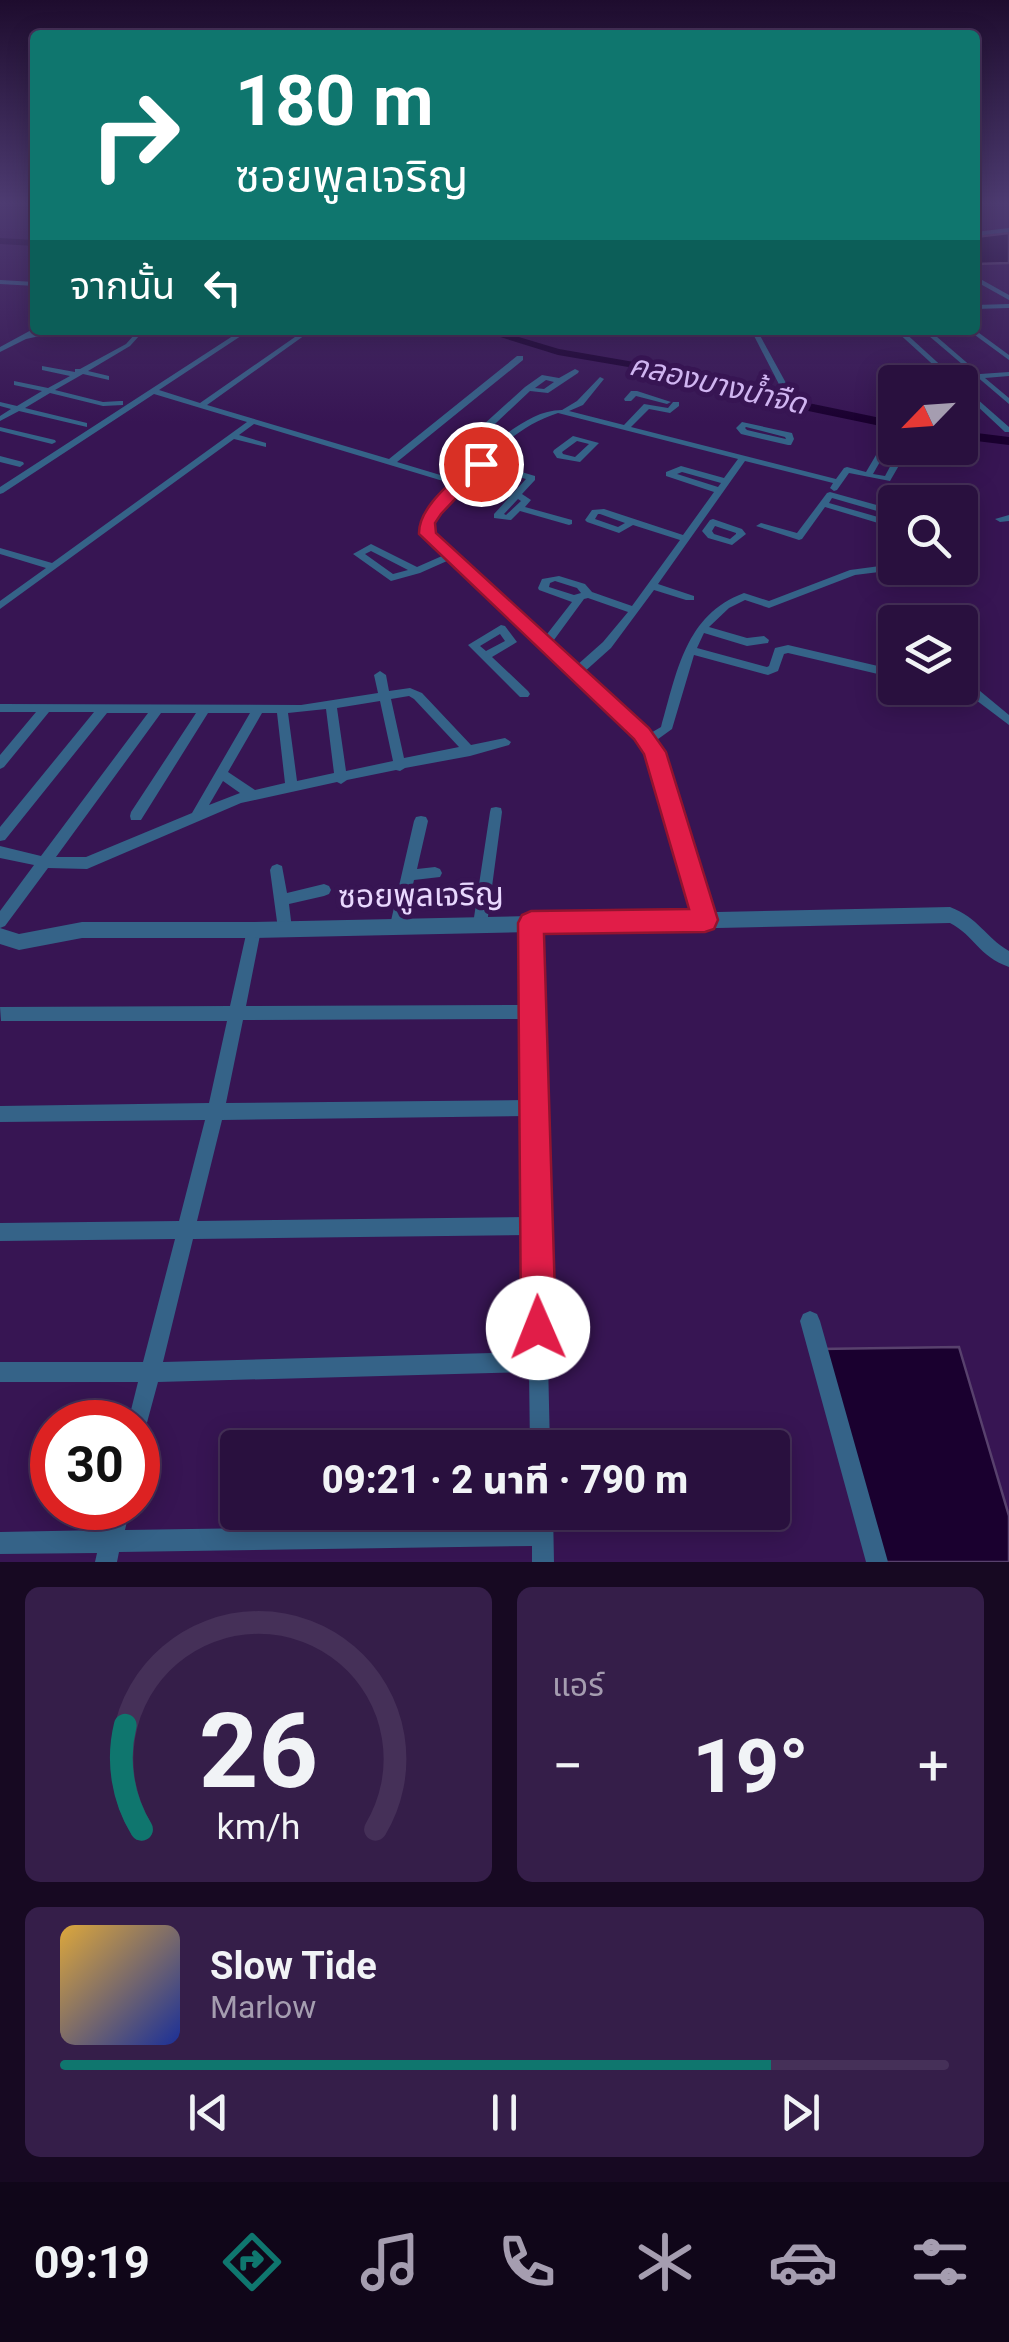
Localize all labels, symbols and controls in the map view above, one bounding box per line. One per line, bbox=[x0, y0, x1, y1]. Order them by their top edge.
text: 180 m bbox=[235, 60, 434, 142]
icon: right bbox=[70, 70, 200, 200]
text: ซอยพูลเจริญ bbox=[235, 150, 468, 203]
icon: left bbox=[195, 260, 250, 315]
text: จากนั้น bbox=[70, 264, 175, 308]
water label: คลองบางน้ำจืด bbox=[626, 344, 812, 422]
north arrow bbox=[878, 365, 978, 465]
map controls bbox=[878, 365, 978, 705]
pin bbox=[439, 422, 524, 507]
icon: arrive bbox=[454, 437, 509, 492]
button: search bbox=[878, 485, 978, 585]
button: layers bbox=[878, 605, 978, 705]
street label: ซอยพูลเจริญ bbox=[338, 875, 504, 916]
position arrow bbox=[486, 1276, 590, 1380]
speed limit sign: 30 bbox=[30, 1400, 160, 1530]
text: 09:21 · 2 นาที · 790 m bbox=[322, 1458, 688, 1502]
text: แอร์ bbox=[552, 1666, 604, 1704]
text: 26 bbox=[199, 1691, 318, 1812]
text: 19° bbox=[693, 1722, 809, 1810]
text: − bbox=[552, 1734, 583, 1798]
text: + bbox=[918, 1734, 949, 1798]
text: km/h bbox=[217, 1806, 300, 1848]
text: Slow Tide bbox=[210, 1944, 377, 1988]
text: Marlow bbox=[210, 1988, 316, 2026]
icon: previous bbox=[181, 2085, 236, 2140]
icon: pause bbox=[477, 2085, 532, 2140]
icon: next bbox=[773, 2085, 828, 2140]
icon: directions bbox=[217, 2227, 287, 2297]
icon: music bbox=[355, 2227, 425, 2297]
icon: phone bbox=[492, 2227, 562, 2297]
icon: climate bbox=[630, 2227, 700, 2297]
icon: car bbox=[768, 2227, 838, 2297]
icon: filters bbox=[905, 2227, 975, 2297]
text: 09:19 bbox=[34, 2236, 150, 2289]

